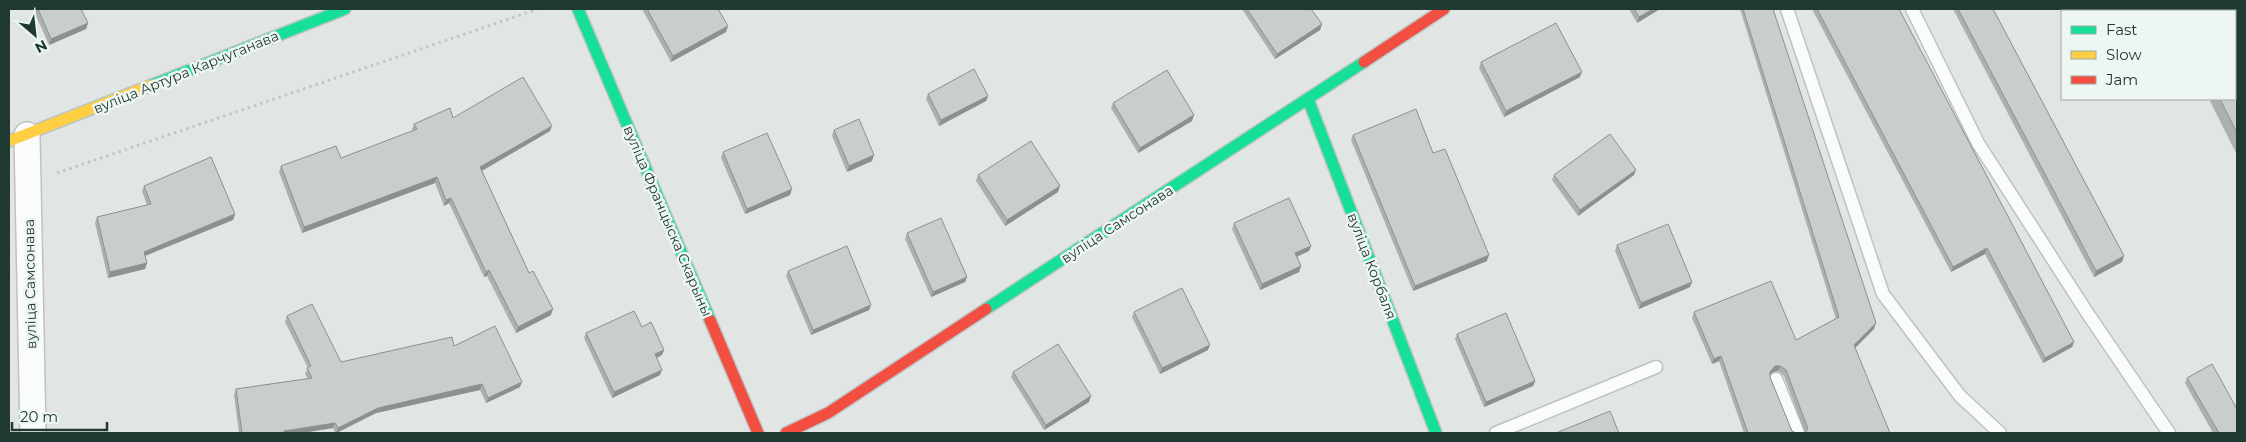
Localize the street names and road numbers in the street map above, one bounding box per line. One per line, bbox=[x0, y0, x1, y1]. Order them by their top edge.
street label: вуліца Артура Карчуганава bbox=[91, 27, 281, 117]
street label: вуліца Францыска Скарыны bbox=[620, 123, 716, 319]
street label: вуліца Самсонава bbox=[1058, 181, 1176, 267]
street label: вуліца Корбаля bbox=[1343, 210, 1401, 322]
street label: вуліца Самсонава bbox=[20, 219, 40, 349]

